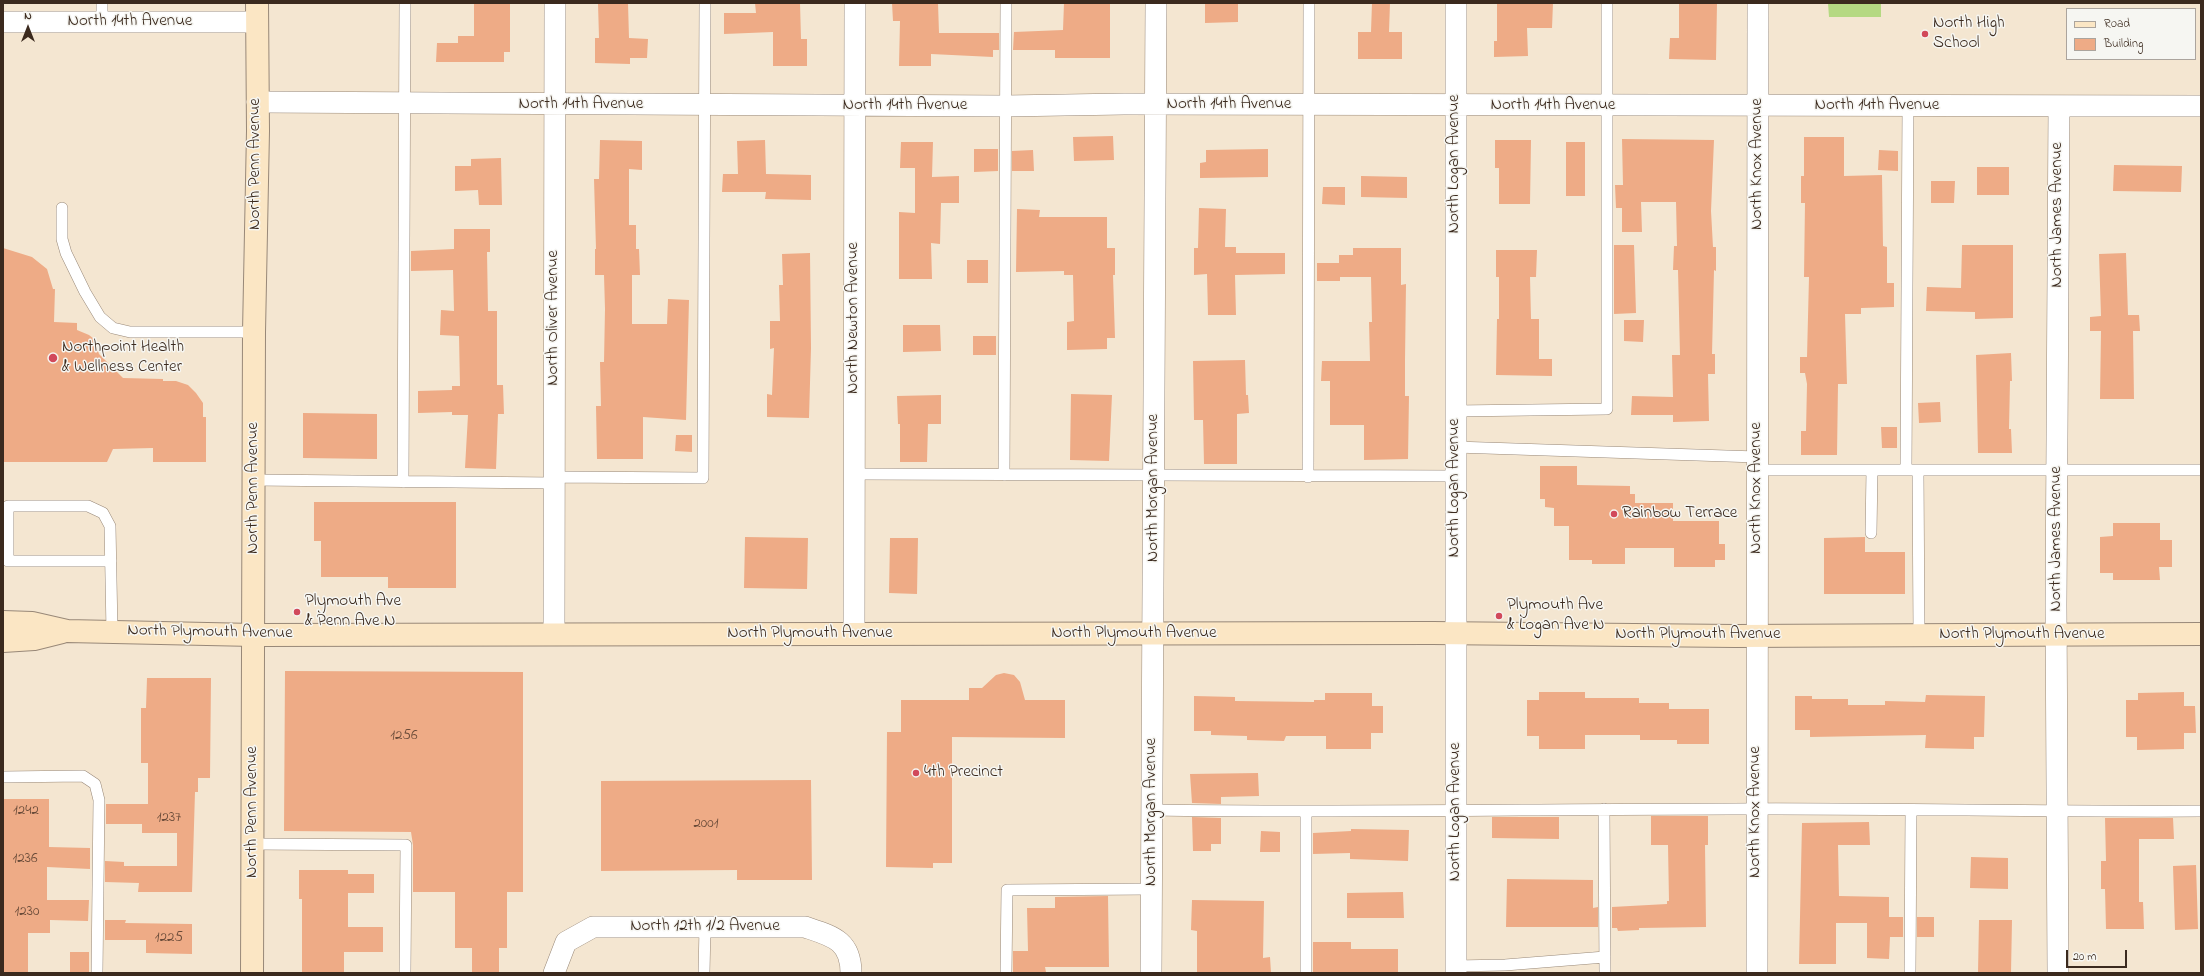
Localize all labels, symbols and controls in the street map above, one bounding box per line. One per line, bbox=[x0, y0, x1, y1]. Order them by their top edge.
north arrow bbox=[8, 8, 48, 48]
text: N bbox=[24, 8, 32, 24]
legend bbox=[2066, 8, 2196, 60]
street label: North 14th Avenue bbox=[68, 12, 192, 32]
place label: North High School bbox=[1933, 14, 2005, 54]
text: Road bbox=[2104, 15, 2130, 33]
marker: North High School bbox=[1920, 29, 1930, 39]
text: Building bbox=[2104, 35, 2143, 53]
street label: North Logan Avenue bbox=[1445, 94, 1465, 234]
street label: North 14th Avenue bbox=[519, 95, 643, 115]
street label: North 14th Avenue bbox=[1167, 95, 1291, 115]
street label: North 14th Avenue bbox=[843, 96, 967, 116]
street label: North 14th Avenue bbox=[1491, 96, 1615, 116]
street label: North 14th Avenue bbox=[1815, 96, 1939, 116]
street label: North Penn Avenue bbox=[246, 98, 266, 230]
street label: North Knox Avenue bbox=[1748, 98, 1768, 230]
street label: North James Avenue bbox=[2048, 142, 2068, 288]
street label: North Newton Avenue bbox=[844, 242, 864, 394]
street label: North Oliver Avenue bbox=[544, 250, 564, 386]
place label: Northpoint Health & Wellness Center bbox=[62, 338, 184, 378]
marker: Northpoint Health & Wellness Center bbox=[47, 352, 59, 364]
street label: North Morgan Avenue bbox=[1144, 414, 1164, 562]
street label: North Logan Avenue bbox=[1445, 418, 1465, 558]
street label: North Penn Avenue bbox=[244, 422, 264, 554]
street label: North Knox Avenue bbox=[1747, 422, 1767, 554]
street label: North James Avenue bbox=[2047, 466, 2067, 612]
place label: Rainbow Terrace bbox=[1622, 504, 1737, 524]
marker: Rainbow Terrace bbox=[1609, 509, 1619, 519]
place label: Plymouth Ave & Penn Ave N bbox=[305, 592, 401, 632]
place label: Plymouth Ave & Logan Ave N bbox=[1507, 596, 1604, 636]
marker: Plymouth Ave & Penn Ave N bbox=[292, 607, 302, 617]
marker: Plymouth Ave & Logan Ave N bbox=[1494, 611, 1504, 621]
street label: North Plymouth Avenue bbox=[127, 621, 293, 645]
street label: North Plymouth Avenue bbox=[727, 624, 893, 644]
street label: North Plymouth Avenue bbox=[1051, 624, 1217, 644]
street label: North Plymouth Avenue bbox=[1615, 625, 1781, 645]
street label: North Plymouth Avenue bbox=[1939, 625, 2105, 645]
house number: 1256 bbox=[390, 728, 418, 746]
street label: North Morgan Avenue bbox=[1142, 738, 1162, 886]
street label: North Logan Avenue bbox=[1446, 742, 1466, 882]
street label: North Penn Avenue bbox=[243, 746, 263, 878]
street label: North Knox Avenue bbox=[1746, 746, 1766, 878]
place label: 4th Precinct bbox=[924, 763, 1003, 783]
marker: 4th Precinct bbox=[911, 768, 921, 778]
house number: 1242 bbox=[13, 803, 39, 821]
house number: 1237 bbox=[157, 810, 181, 828]
house number: 2001 bbox=[693, 816, 719, 834]
house number: 1236 bbox=[12, 851, 38, 869]
house number: 1230 bbox=[15, 904, 39, 922]
street label: North 12th 1/2 Avenue bbox=[630, 917, 780, 937]
house number: 1225 bbox=[155, 930, 183, 948]
scale bar bbox=[2068, 942, 2129, 968]
text: 20 m bbox=[2073, 948, 2096, 966]

